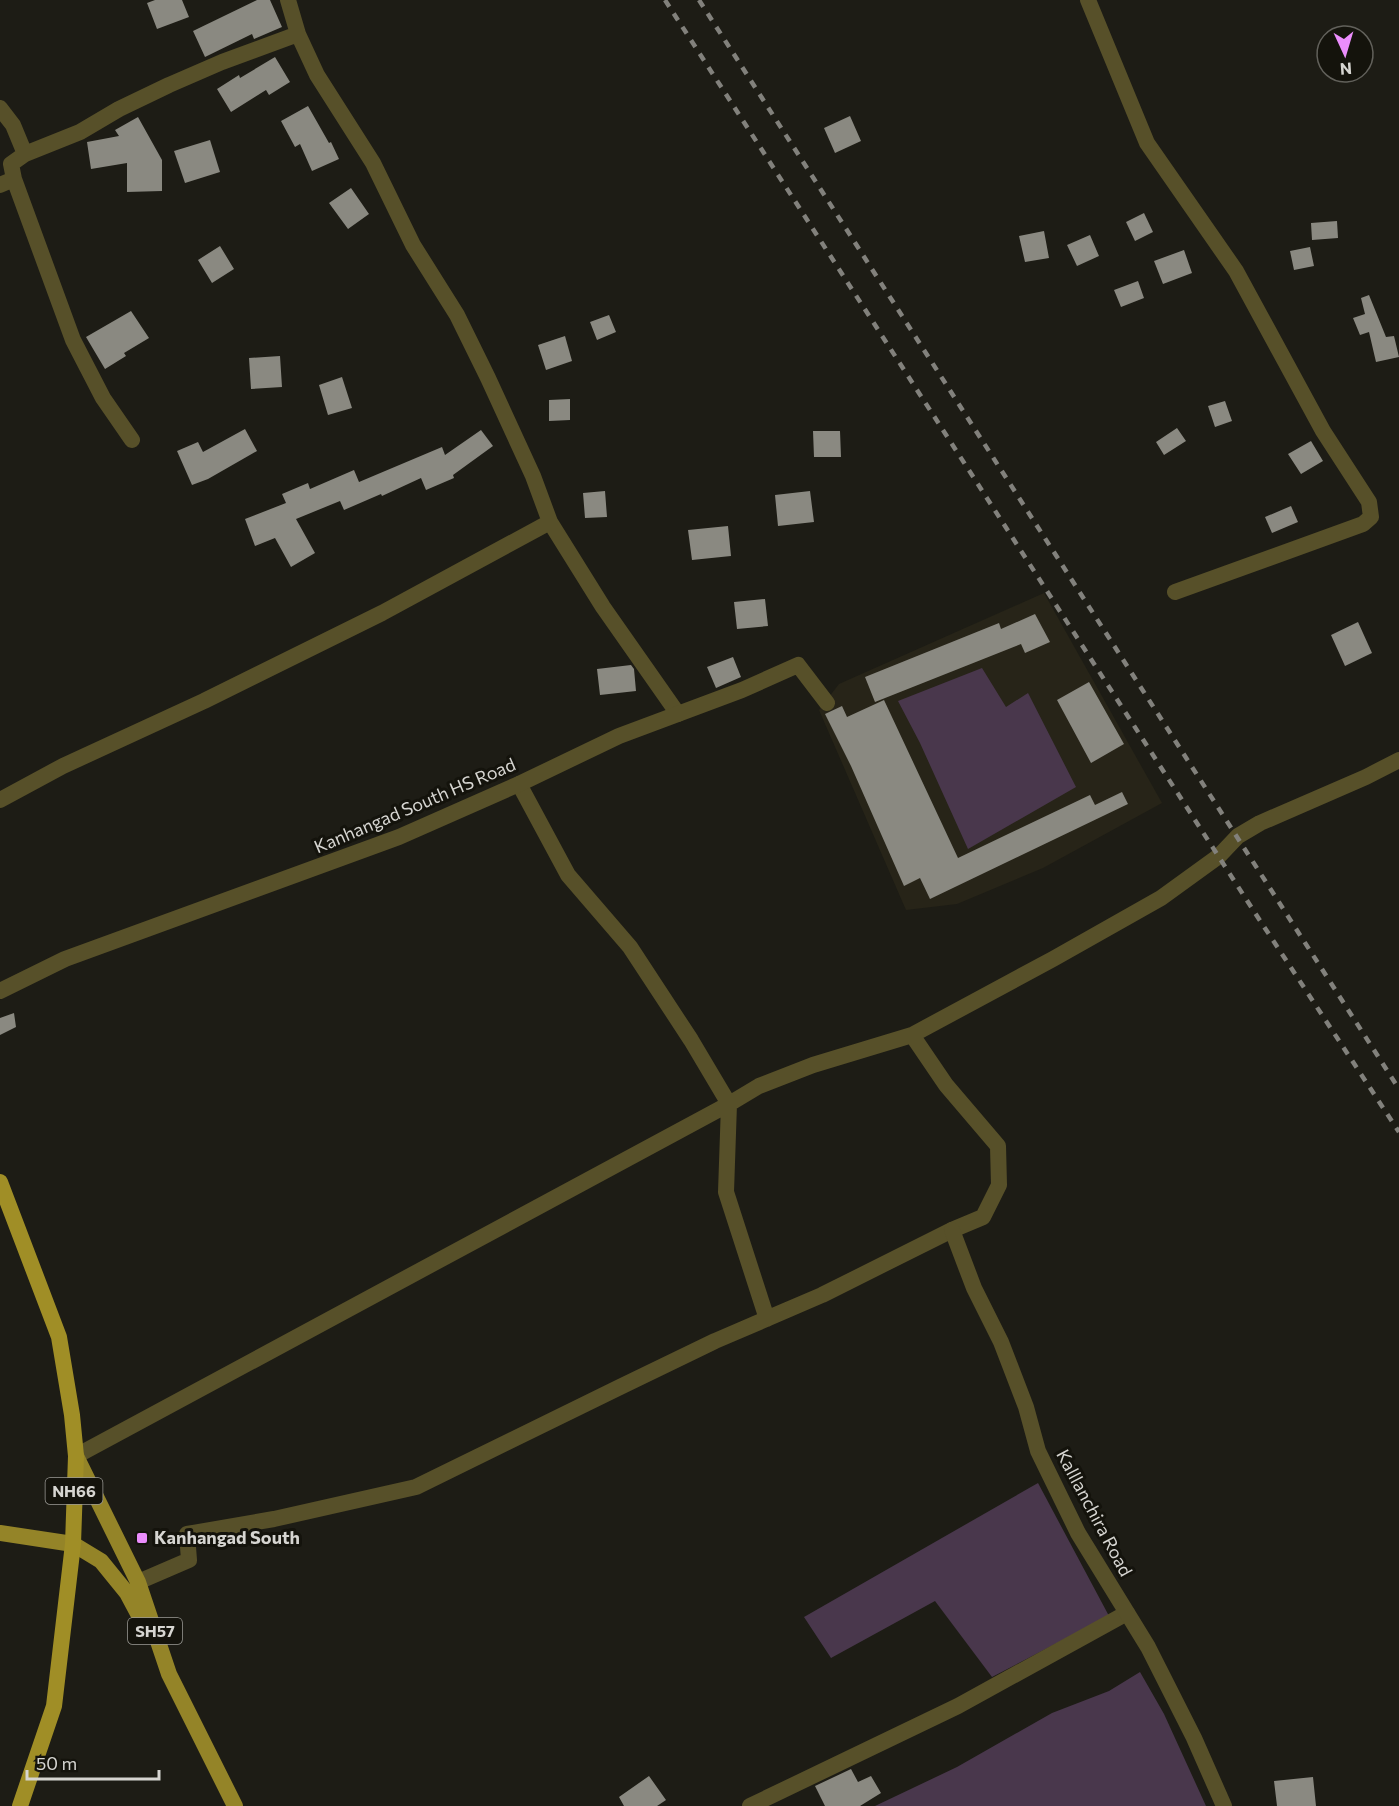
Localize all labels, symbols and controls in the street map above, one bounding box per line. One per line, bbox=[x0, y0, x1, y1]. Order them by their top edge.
north arrow bbox=[1315, 24, 1375, 84]
text: N bbox=[1339, 60, 1353, 79]
street label: Kanhangad South HS Road bbox=[311, 753, 519, 858]
street label: Kalllanchira Road bbox=[1052, 1445, 1138, 1580]
road number: NH66 bbox=[46, 1478, 103, 1504]
place label: Kanhangad South bbox=[154, 1526, 300, 1548]
marker: Kanhangad South bbox=[135, 1531, 149, 1545]
road number: SH57 bbox=[128, 1618, 182, 1644]
scale bar bbox=[27, 1743, 159, 1781]
text: 50 m bbox=[36, 1752, 77, 1774]

